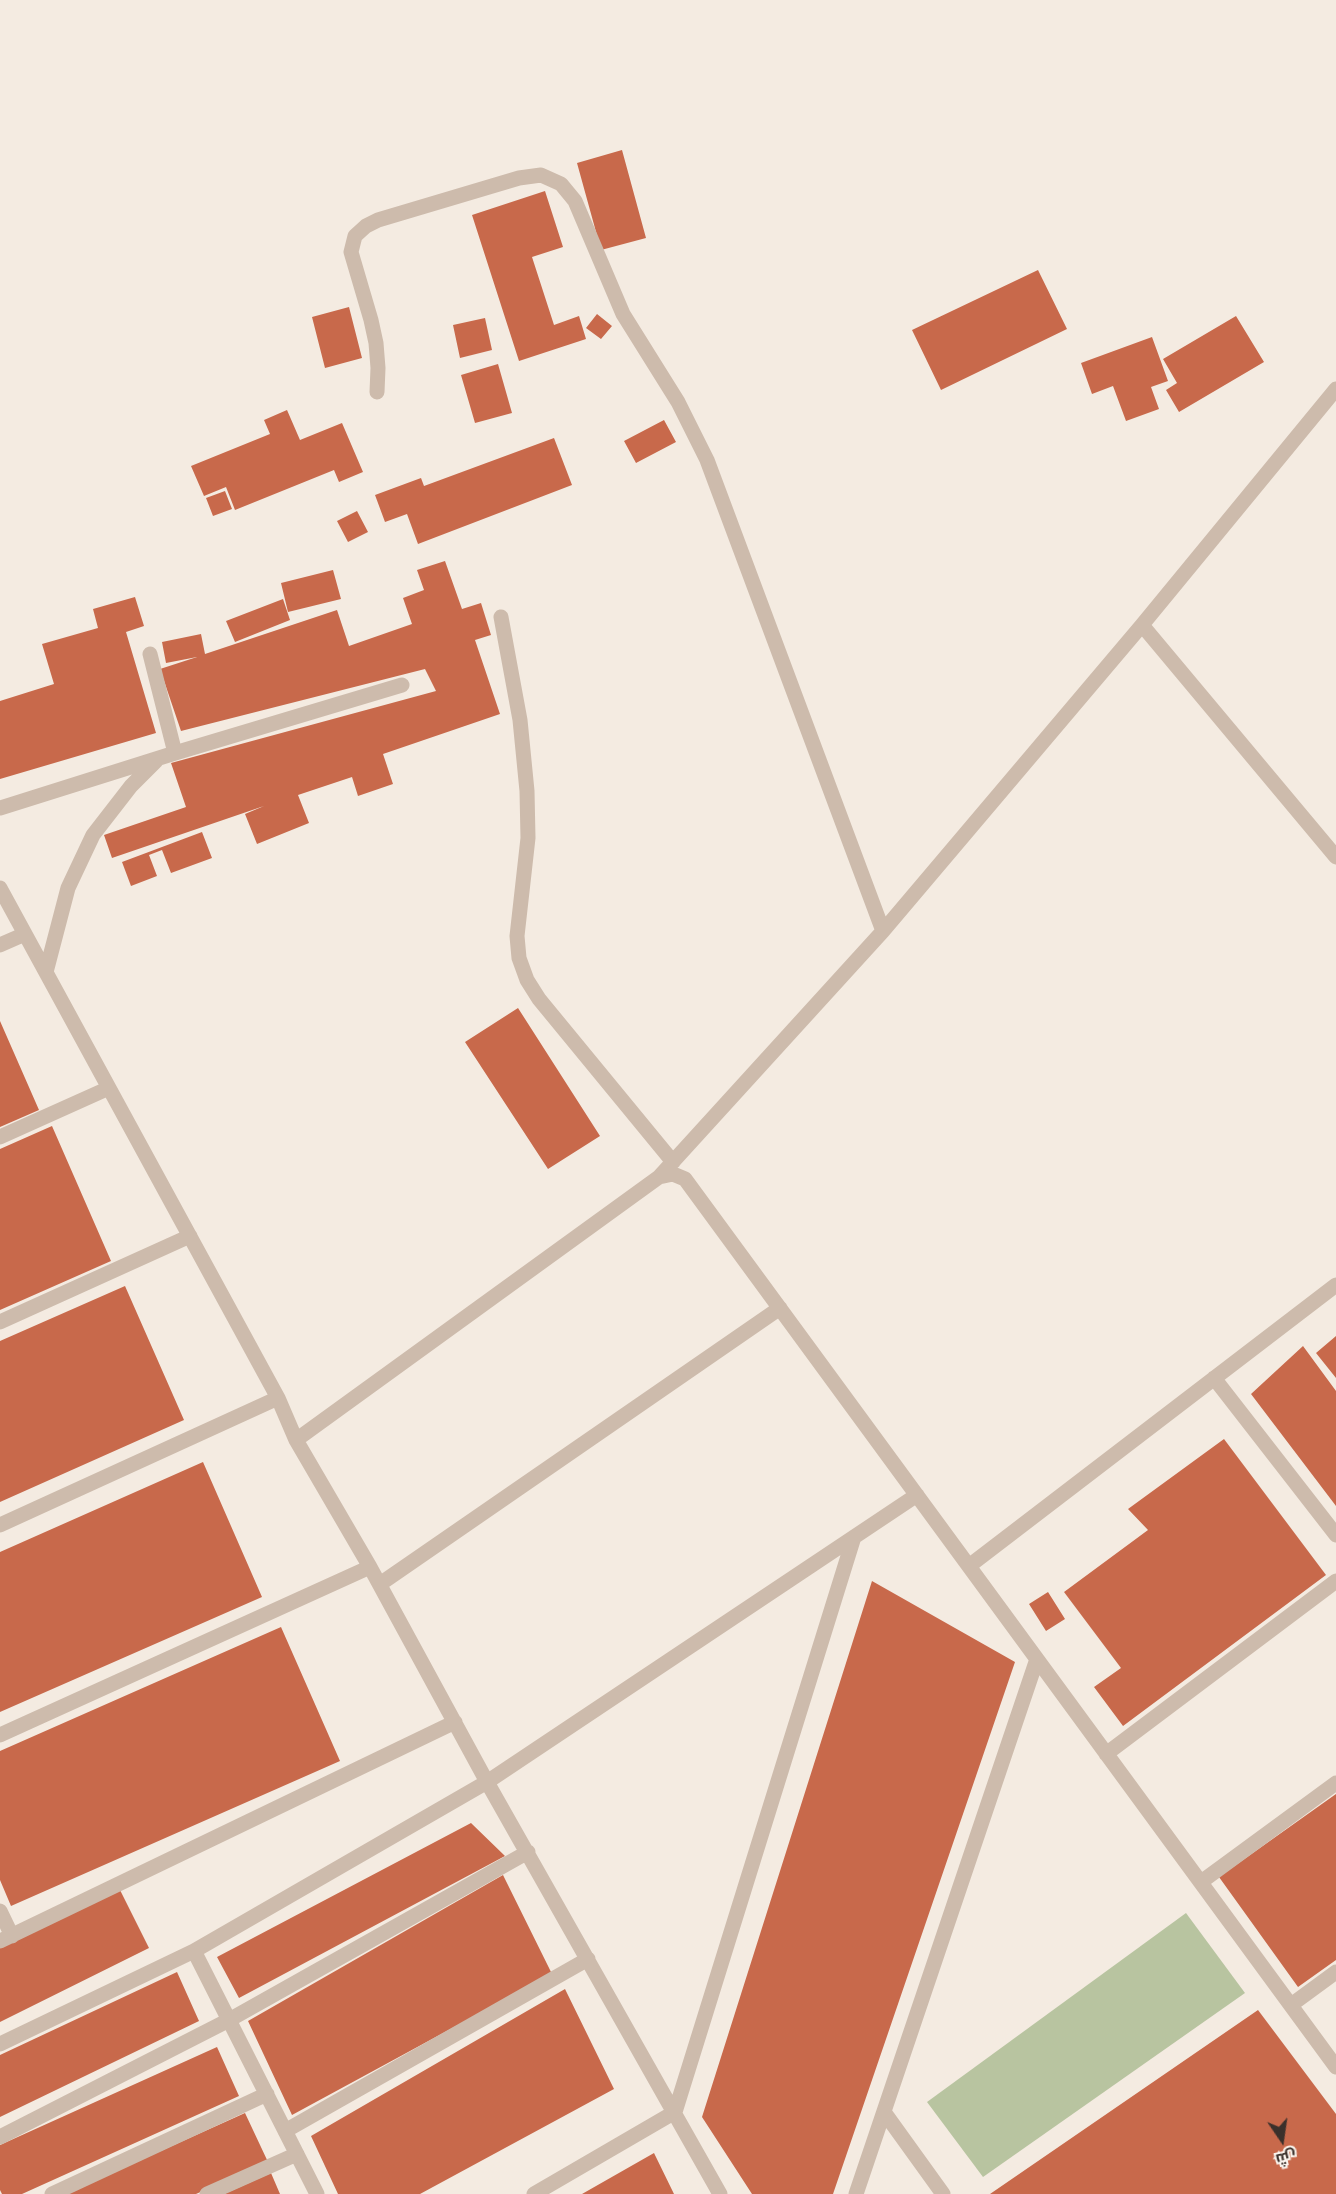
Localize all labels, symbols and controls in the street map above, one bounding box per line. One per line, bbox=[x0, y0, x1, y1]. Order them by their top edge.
north arrow bbox=[1252, 2110, 1312, 2170]
text: ش bbox=[1274, 2146, 1298, 2170]

